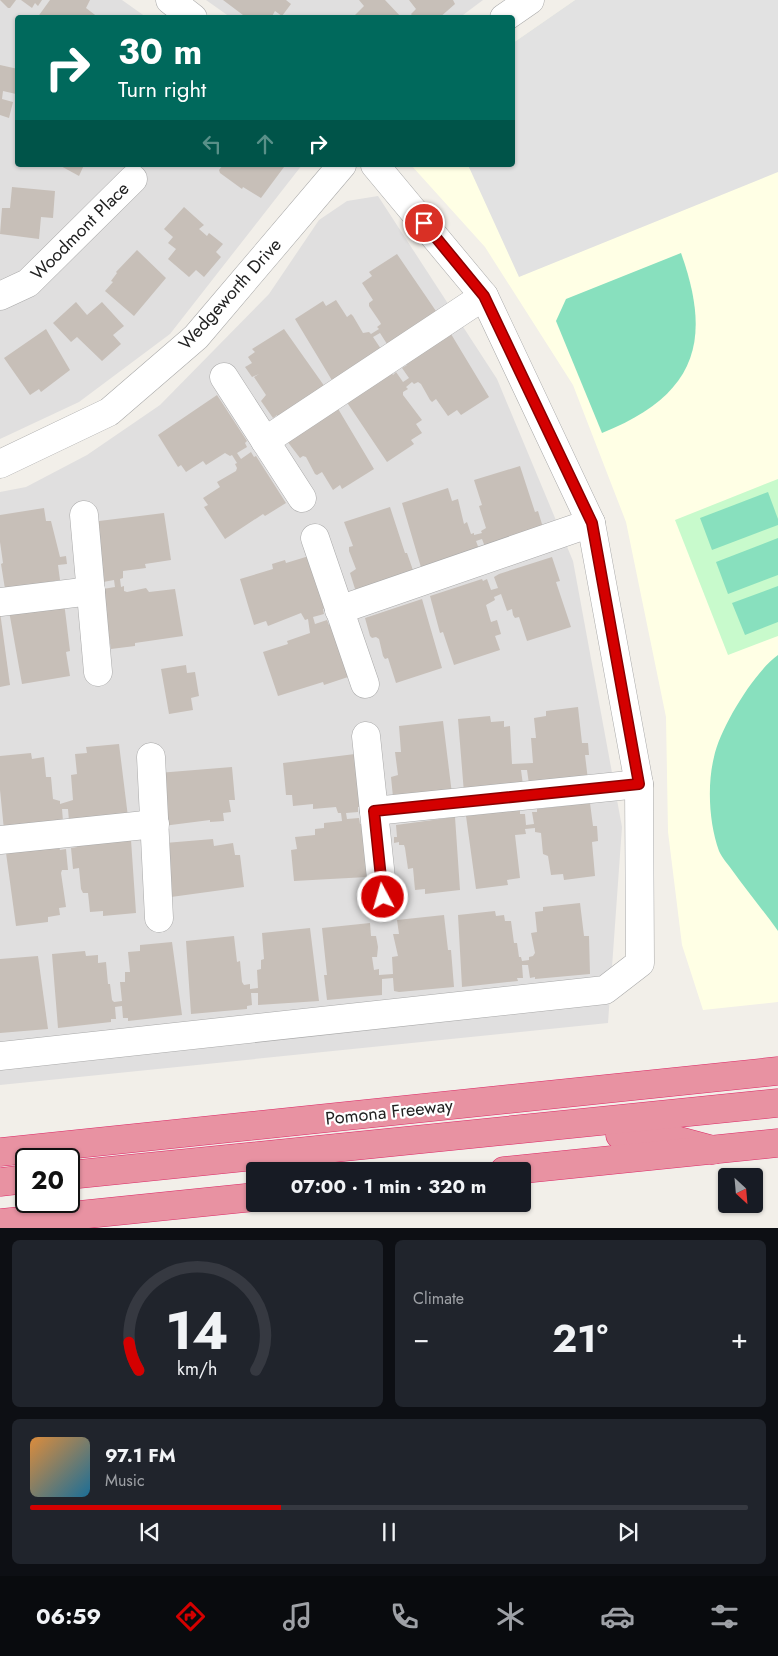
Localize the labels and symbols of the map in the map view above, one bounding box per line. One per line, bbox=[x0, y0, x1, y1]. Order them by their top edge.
street label: Woodmont Place bbox=[25, 176, 135, 286]
pin bbox=[403, 202, 445, 244]
street label: Wedgeworth Drive bbox=[173, 232, 287, 356]
position arrow bbox=[356, 870, 408, 922]
street label: Pomona Freeway bbox=[324, 1092, 454, 1132]
speed limit sign: 20 bbox=[15, 1148, 80, 1213]
north arrow bbox=[718, 1168, 762, 1212]

